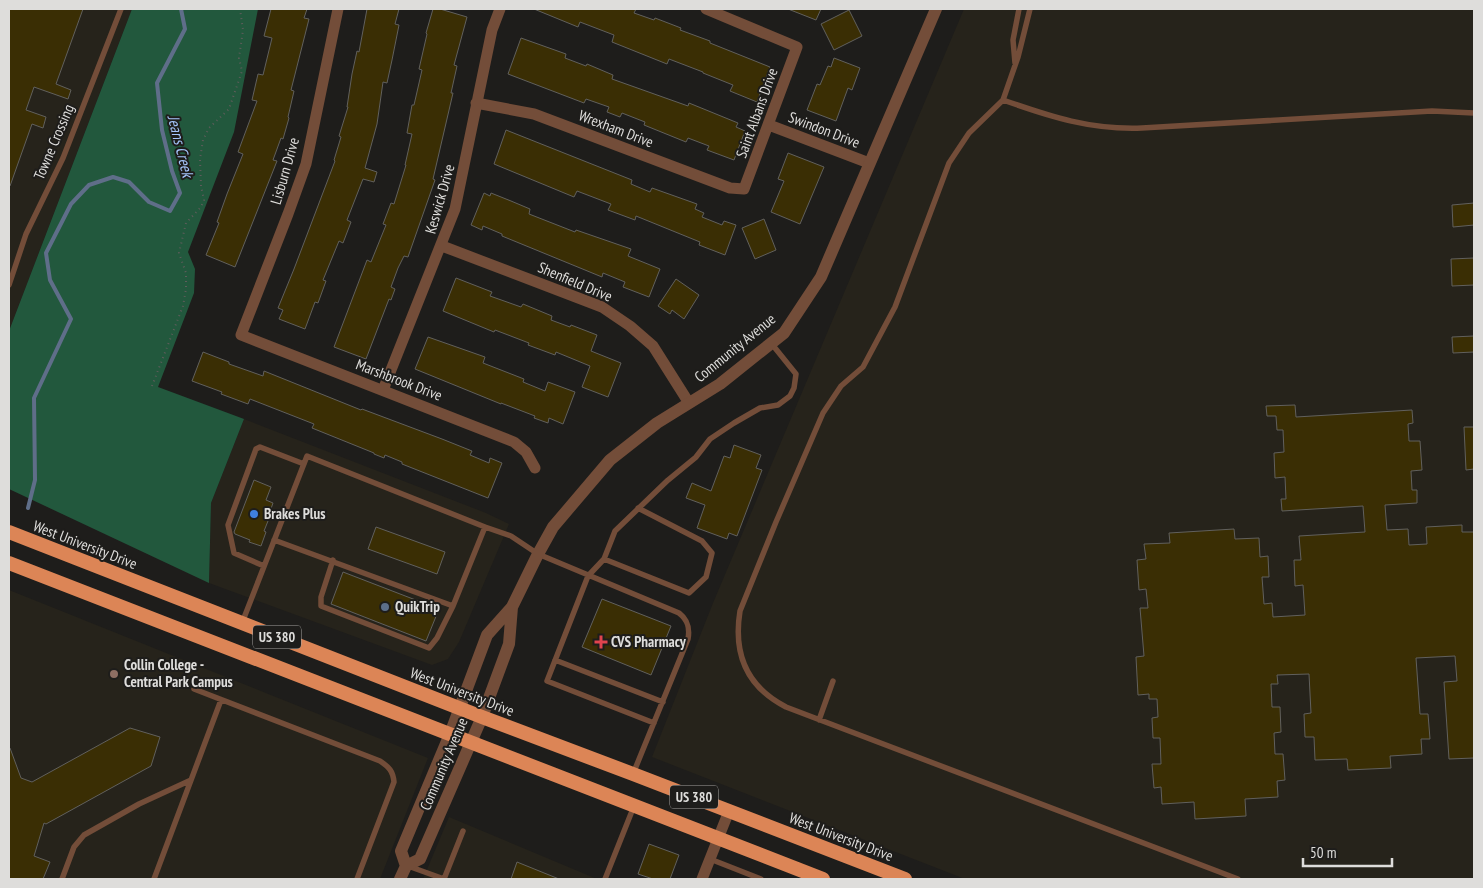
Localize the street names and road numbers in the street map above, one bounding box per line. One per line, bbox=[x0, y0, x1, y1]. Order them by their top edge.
street label: Saint Albans Drive bbox=[731, 65, 782, 160]
street label: Towne Crossing bbox=[29, 101, 78, 182]
street label: Wrexham Drive bbox=[576, 106, 656, 151]
street label: Swindon Drive bbox=[786, 107, 863, 152]
street label: Lisburn Drive bbox=[266, 135, 303, 207]
street label: Keswick Drive bbox=[421, 162, 458, 236]
street label: Shenfield Drive bbox=[535, 257, 615, 306]
street label: Community Avenue bbox=[690, 309, 779, 386]
street label: Marshbrook Drive bbox=[353, 354, 445, 405]
street label: West University Drive bbox=[30, 516, 140, 573]
road number: US 380 bbox=[253, 626, 301, 649]
street label: West University Drive bbox=[407, 663, 517, 720]
street label: Community Avenue bbox=[415, 715, 472, 813]
road number: US 380 bbox=[670, 786, 718, 809]
street label: West University Drive bbox=[786, 808, 896, 865]

